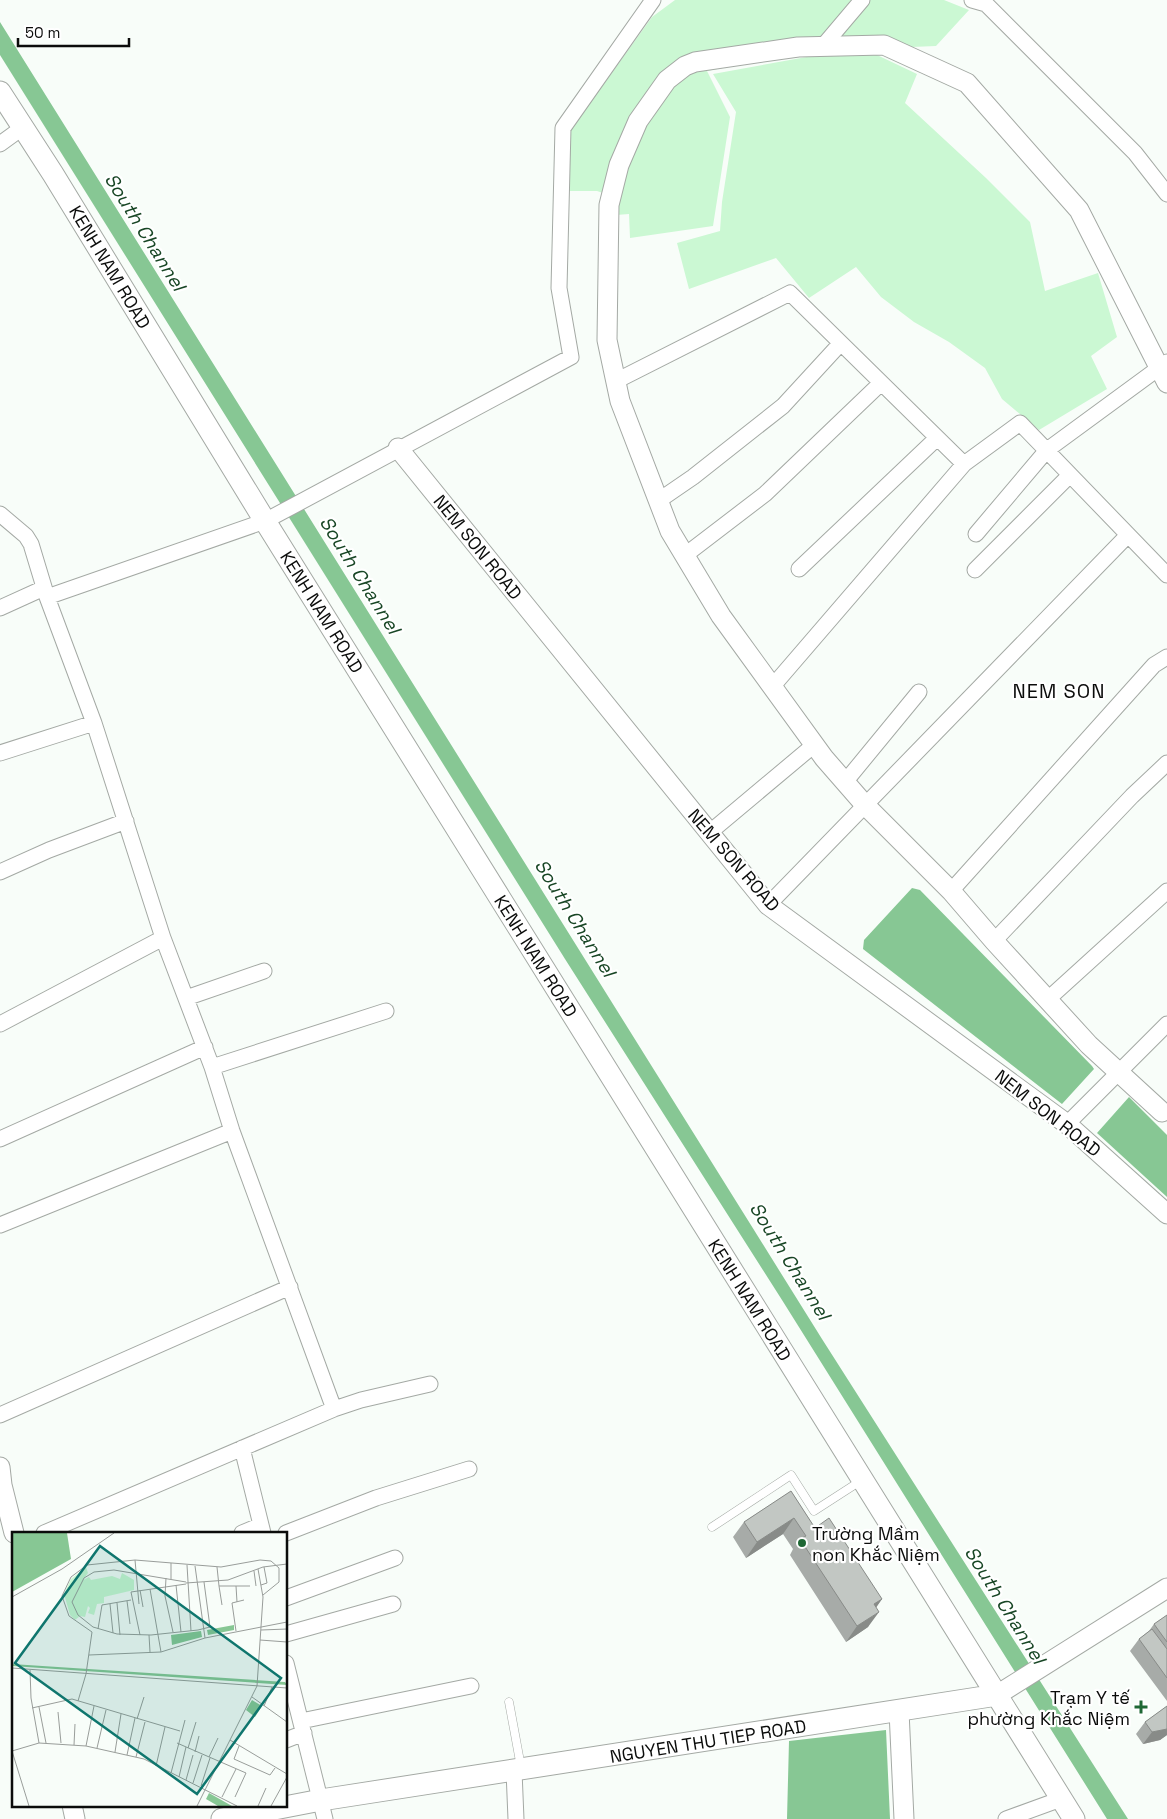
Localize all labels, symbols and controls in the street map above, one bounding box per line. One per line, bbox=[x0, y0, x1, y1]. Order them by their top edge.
scale bar bbox=[18, 15, 129, 47]
text: 50 m bbox=[25, 23, 60, 42]
water label: South Channel bbox=[99, 168, 192, 298]
street label: KENH NAM ROAD bbox=[64, 201, 156, 333]
street label: NEM SON ROAD bbox=[429, 490, 527, 604]
water label: South Channel bbox=[314, 511, 407, 641]
street label: KENH NAM ROAD bbox=[275, 547, 369, 677]
district label: NEM SON bbox=[1013, 678, 1105, 704]
street label: NEM SON ROAD bbox=[683, 804, 785, 916]
water label: South Channel bbox=[529, 854, 622, 984]
street label: KENH NAM ROAD bbox=[489, 891, 583, 1021]
street label: NEM SON ROAD bbox=[990, 1064, 1106, 1162]
water label: South Channel bbox=[744, 1197, 837, 1327]
street label: KENH NAM ROAD bbox=[703, 1235, 797, 1365]
place label: Trường Mầm non Khắc Niệm bbox=[812, 1522, 940, 1566]
inset map bbox=[12, 1532, 288, 1806]
marker: Trường Mầm non Khắc Niệm bbox=[796, 1537, 808, 1549]
water label: South Channel bbox=[959, 1541, 1052, 1671]
place label: Trạm Y tế phường Khắc Niệm bbox=[968, 1686, 1130, 1730]
marker: Trạm Y tế phường Khắc Niệm bbox=[1134, 1700, 1148, 1714]
street label: NGUYEN THU TIEP ROAD bbox=[608, 1714, 808, 1768]

